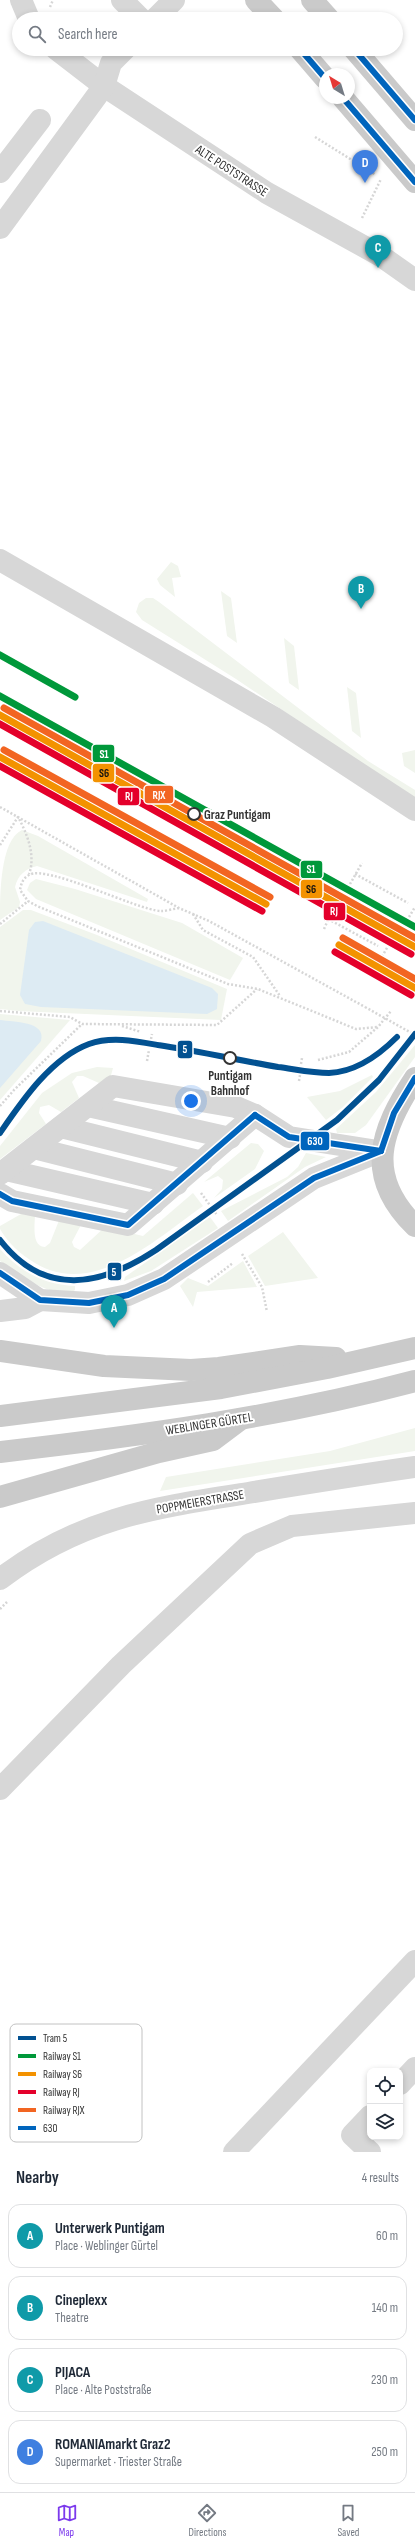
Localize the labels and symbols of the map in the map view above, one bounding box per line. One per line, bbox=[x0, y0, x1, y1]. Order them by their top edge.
north arrow bbox=[319, 68, 355, 104]
street label: ALTE POSTSTRASSE bbox=[191, 141, 271, 200]
pin: D bbox=[352, 150, 378, 183]
pin: C bbox=[365, 235, 391, 268]
pin: B bbox=[348, 576, 374, 609]
line badge: S1 bbox=[92, 744, 115, 763]
text: S1 bbox=[99, 748, 109, 761]
line badge: S6 bbox=[92, 763, 115, 783]
text: S6 bbox=[99, 767, 109, 780]
line badge: RJX bbox=[144, 785, 174, 804]
line badge: RJ bbox=[117, 787, 140, 806]
text: RJX bbox=[152, 789, 166, 802]
text: RJ bbox=[125, 790, 133, 803]
marker: Graz Puntigam bbox=[187, 807, 201, 821]
place label: Graz Puntigam bbox=[204, 807, 271, 823]
line badge: S1 bbox=[300, 860, 323, 879]
text: S1 bbox=[306, 863, 316, 876]
line badge: S6 bbox=[300, 879, 323, 899]
text: S6 bbox=[306, 883, 316, 896]
line badge: RJ bbox=[323, 902, 346, 921]
text: RJ bbox=[330, 905, 338, 918]
line badge: 5 bbox=[177, 1040, 193, 1059]
text: 5 bbox=[183, 1043, 188, 1056]
marker: Puntigam Bahnhof bbox=[223, 1051, 237, 1065]
place label: Puntigam Bahnhof bbox=[208, 1068, 252, 1099]
your location bbox=[181, 1091, 201, 1111]
line badge: 630 bbox=[300, 1131, 330, 1151]
text: 630 bbox=[307, 1135, 323, 1148]
line badge: 5 bbox=[107, 1262, 122, 1281]
text: 5 bbox=[112, 1266, 117, 1279]
pin: A bbox=[101, 1295, 127, 1328]
street label: WEBLINGER GÜRTEL bbox=[164, 1408, 254, 1439]
street label: POPPMEIERSTRASSE bbox=[155, 1486, 245, 1518]
legend bbox=[10, 2024, 142, 2142]
text: Tram 5 bbox=[43, 2032, 67, 2045]
text: Railway S1 bbox=[43, 2050, 81, 2063]
text: Railway S6 bbox=[43, 2068, 82, 2081]
text: Railway RJ bbox=[43, 2086, 80, 2099]
text: Railway RJX bbox=[43, 2104, 85, 2117]
text: 630 bbox=[43, 2122, 57, 2135]

